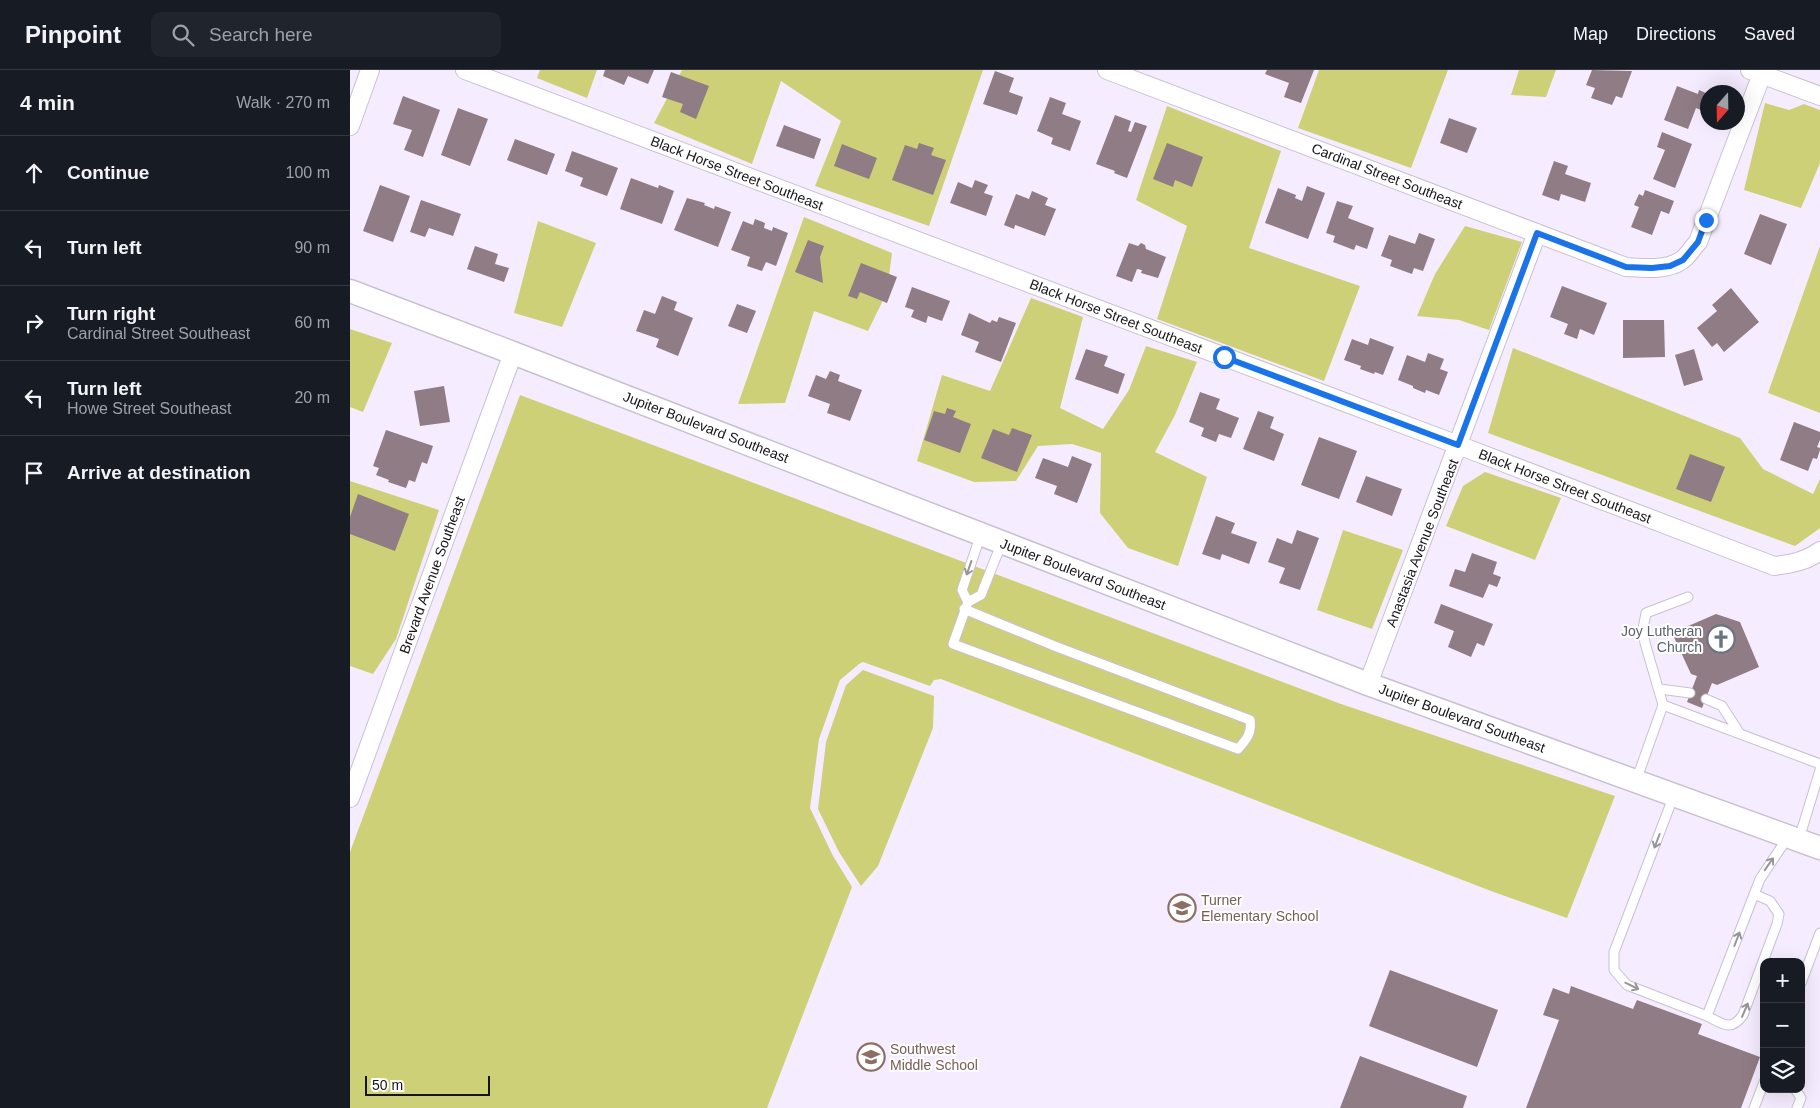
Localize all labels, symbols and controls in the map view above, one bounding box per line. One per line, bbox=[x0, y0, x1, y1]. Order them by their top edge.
search box bbox=[151, 12, 501, 57]
text: Pinpoint bbox=[25, 21, 121, 48]
icon: search bbox=[169, 21, 197, 49]
text: Search here bbox=[209, 24, 313, 45]
text: Map bbox=[1573, 24, 1608, 44]
text: Directions bbox=[1636, 24, 1716, 44]
text: Saved bbox=[1744, 24, 1795, 44]
north arrow bbox=[1700, 85, 1745, 130]
text: 4 min bbox=[20, 91, 75, 114]
text: Walk · 270 m bbox=[236, 94, 330, 111]
street label: Black Horse Street Southeast bbox=[648, 133, 826, 213]
street label: Cardinal Street Southeast bbox=[1309, 140, 1465, 212]
icon: ahead bbox=[20, 159, 48, 187]
text: Continue bbox=[67, 162, 149, 183]
text: 100 m bbox=[286, 164, 330, 181]
route end bbox=[1695, 209, 1718, 232]
icon: left bbox=[20, 234, 48, 262]
text: Turn left bbox=[67, 237, 142, 258]
text: 90 m bbox=[294, 239, 330, 256]
street label: Black Horse Street Southeast bbox=[1027, 276, 1205, 356]
text: Turn right bbox=[67, 303, 155, 324]
icon: right bbox=[20, 309, 48, 337]
text: 60 m bbox=[294, 314, 330, 331]
text: Cardinal Street Southeast bbox=[67, 325, 250, 342]
route start bbox=[1213, 346, 1236, 369]
text: Turn left bbox=[67, 378, 142, 399]
icon: left bbox=[20, 384, 48, 412]
street label: Jupiter Boulevard Southeast bbox=[621, 388, 791, 466]
text: 20 m bbox=[294, 389, 330, 406]
text: Howe Street Southeast bbox=[67, 400, 232, 417]
street label: Black Horse Street Southeast bbox=[1476, 446, 1654, 526]
street label: Anastasia Avenue Southeast bbox=[1382, 457, 1462, 629]
icon: arrive bbox=[20, 459, 48, 487]
text: Arrive at destination bbox=[67, 462, 251, 483]
street label: Brevard Avenue Southeast bbox=[396, 494, 468, 656]
street label: Jupiter Boulevard Southeast bbox=[998, 535, 1168, 613]
one-way arrow bbox=[964, 560, 974, 576]
place label: Joy Lutheran Church bbox=[1621, 623, 1702, 655]
church icon: Joy Lutheran Church bbox=[1706, 624, 1736, 654]
street label: Jupiter Boulevard Southeast bbox=[1377, 680, 1547, 756]
one-way arrow bbox=[1652, 833, 1661, 848]
one-way arrow bbox=[1764, 857, 1774, 871]
place label: Turner Elementary School bbox=[1201, 892, 1319, 924]
school or university icon: Turner Elementary School bbox=[1167, 893, 1197, 923]
one-way arrow bbox=[1733, 932, 1742, 947]
map controls bbox=[1760, 958, 1805, 1093]
button: + bbox=[1760, 958, 1805, 1003]
one-way arrow bbox=[1625, 981, 1640, 991]
one-way arrow bbox=[1740, 1003, 1750, 1018]
button: − bbox=[1760, 1003, 1805, 1048]
place label: Southwest Middle School bbox=[890, 1041, 978, 1073]
school or university icon: Southwest Middle School bbox=[856, 1042, 886, 1072]
button: layers bbox=[1760, 1048, 1805, 1093]
scale bar bbox=[365, 1073, 490, 1096]
text: 50 m bbox=[372, 1077, 403, 1093]

